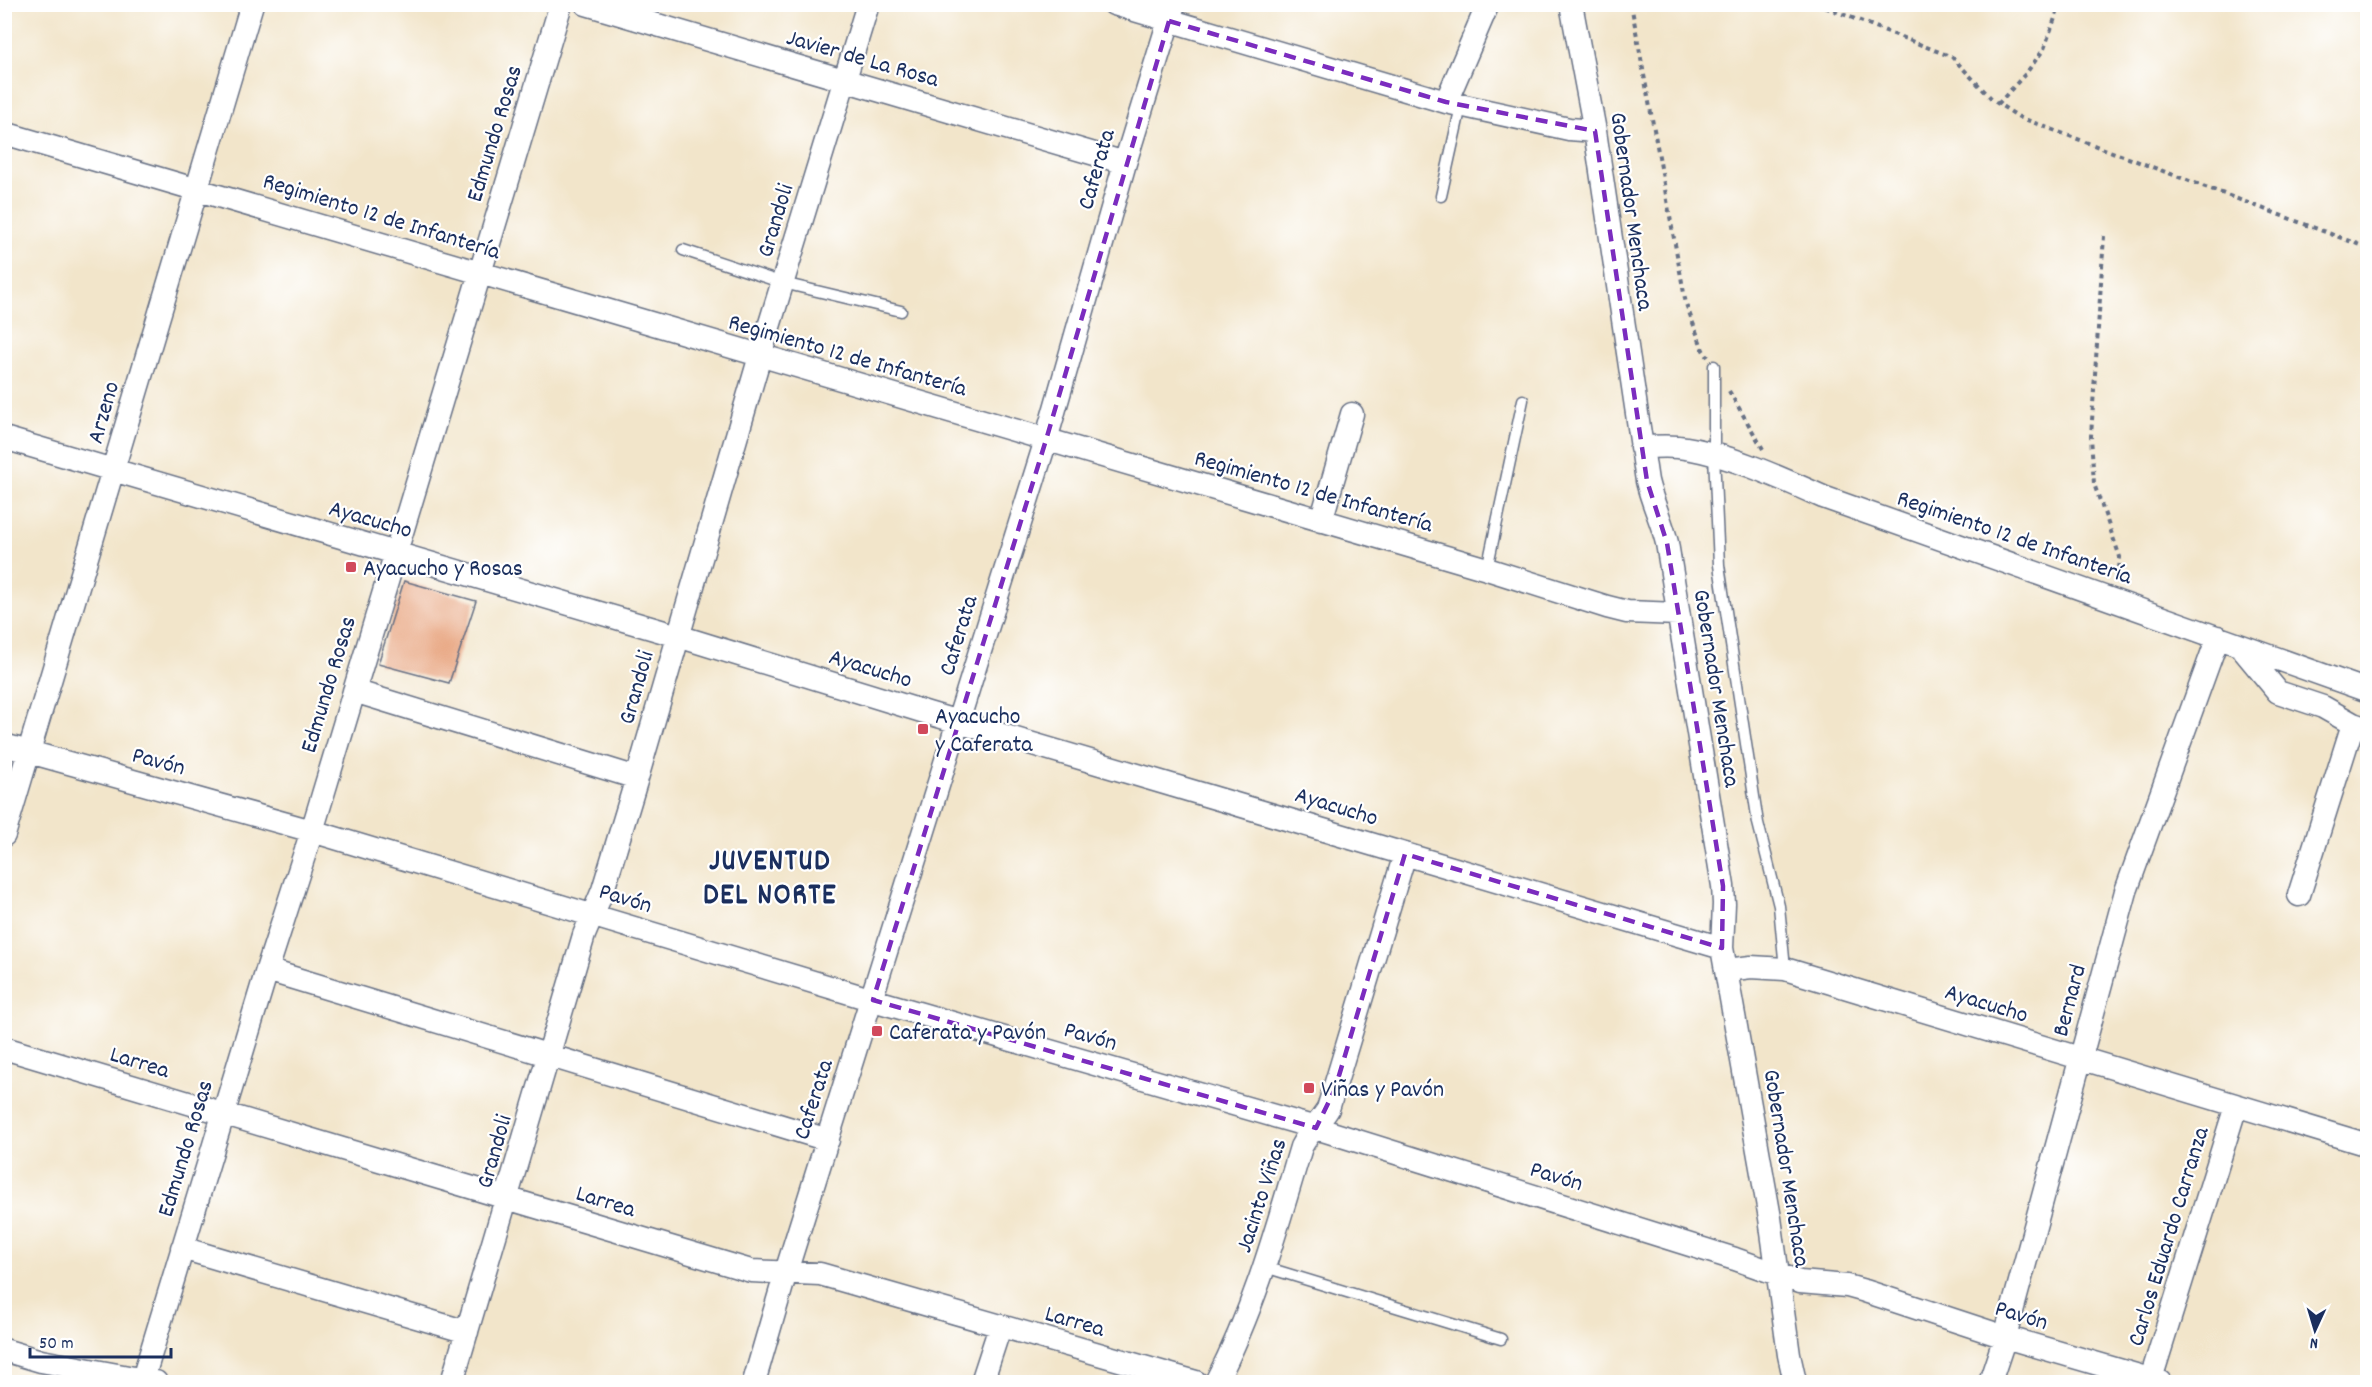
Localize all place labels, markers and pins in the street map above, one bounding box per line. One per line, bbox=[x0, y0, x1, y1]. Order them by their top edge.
place label: Ayacucho y Rosas bbox=[363, 553, 523, 587]
marker: Ayacucho y Rosas bbox=[344, 560, 358, 574]
place label: Ayacucho y Caferata bbox=[935, 701, 1033, 763]
marker: Ayacucho y Caferata bbox=[916, 722, 930, 736]
place label: Caferata y Pavón bbox=[889, 1017, 1046, 1051]
marker: Caferata y Pavón bbox=[870, 1024, 884, 1038]
place label: Viñas y Pavón bbox=[1321, 1074, 1444, 1108]
marker: Viñas y Pavón bbox=[1302, 1081, 1316, 1095]

